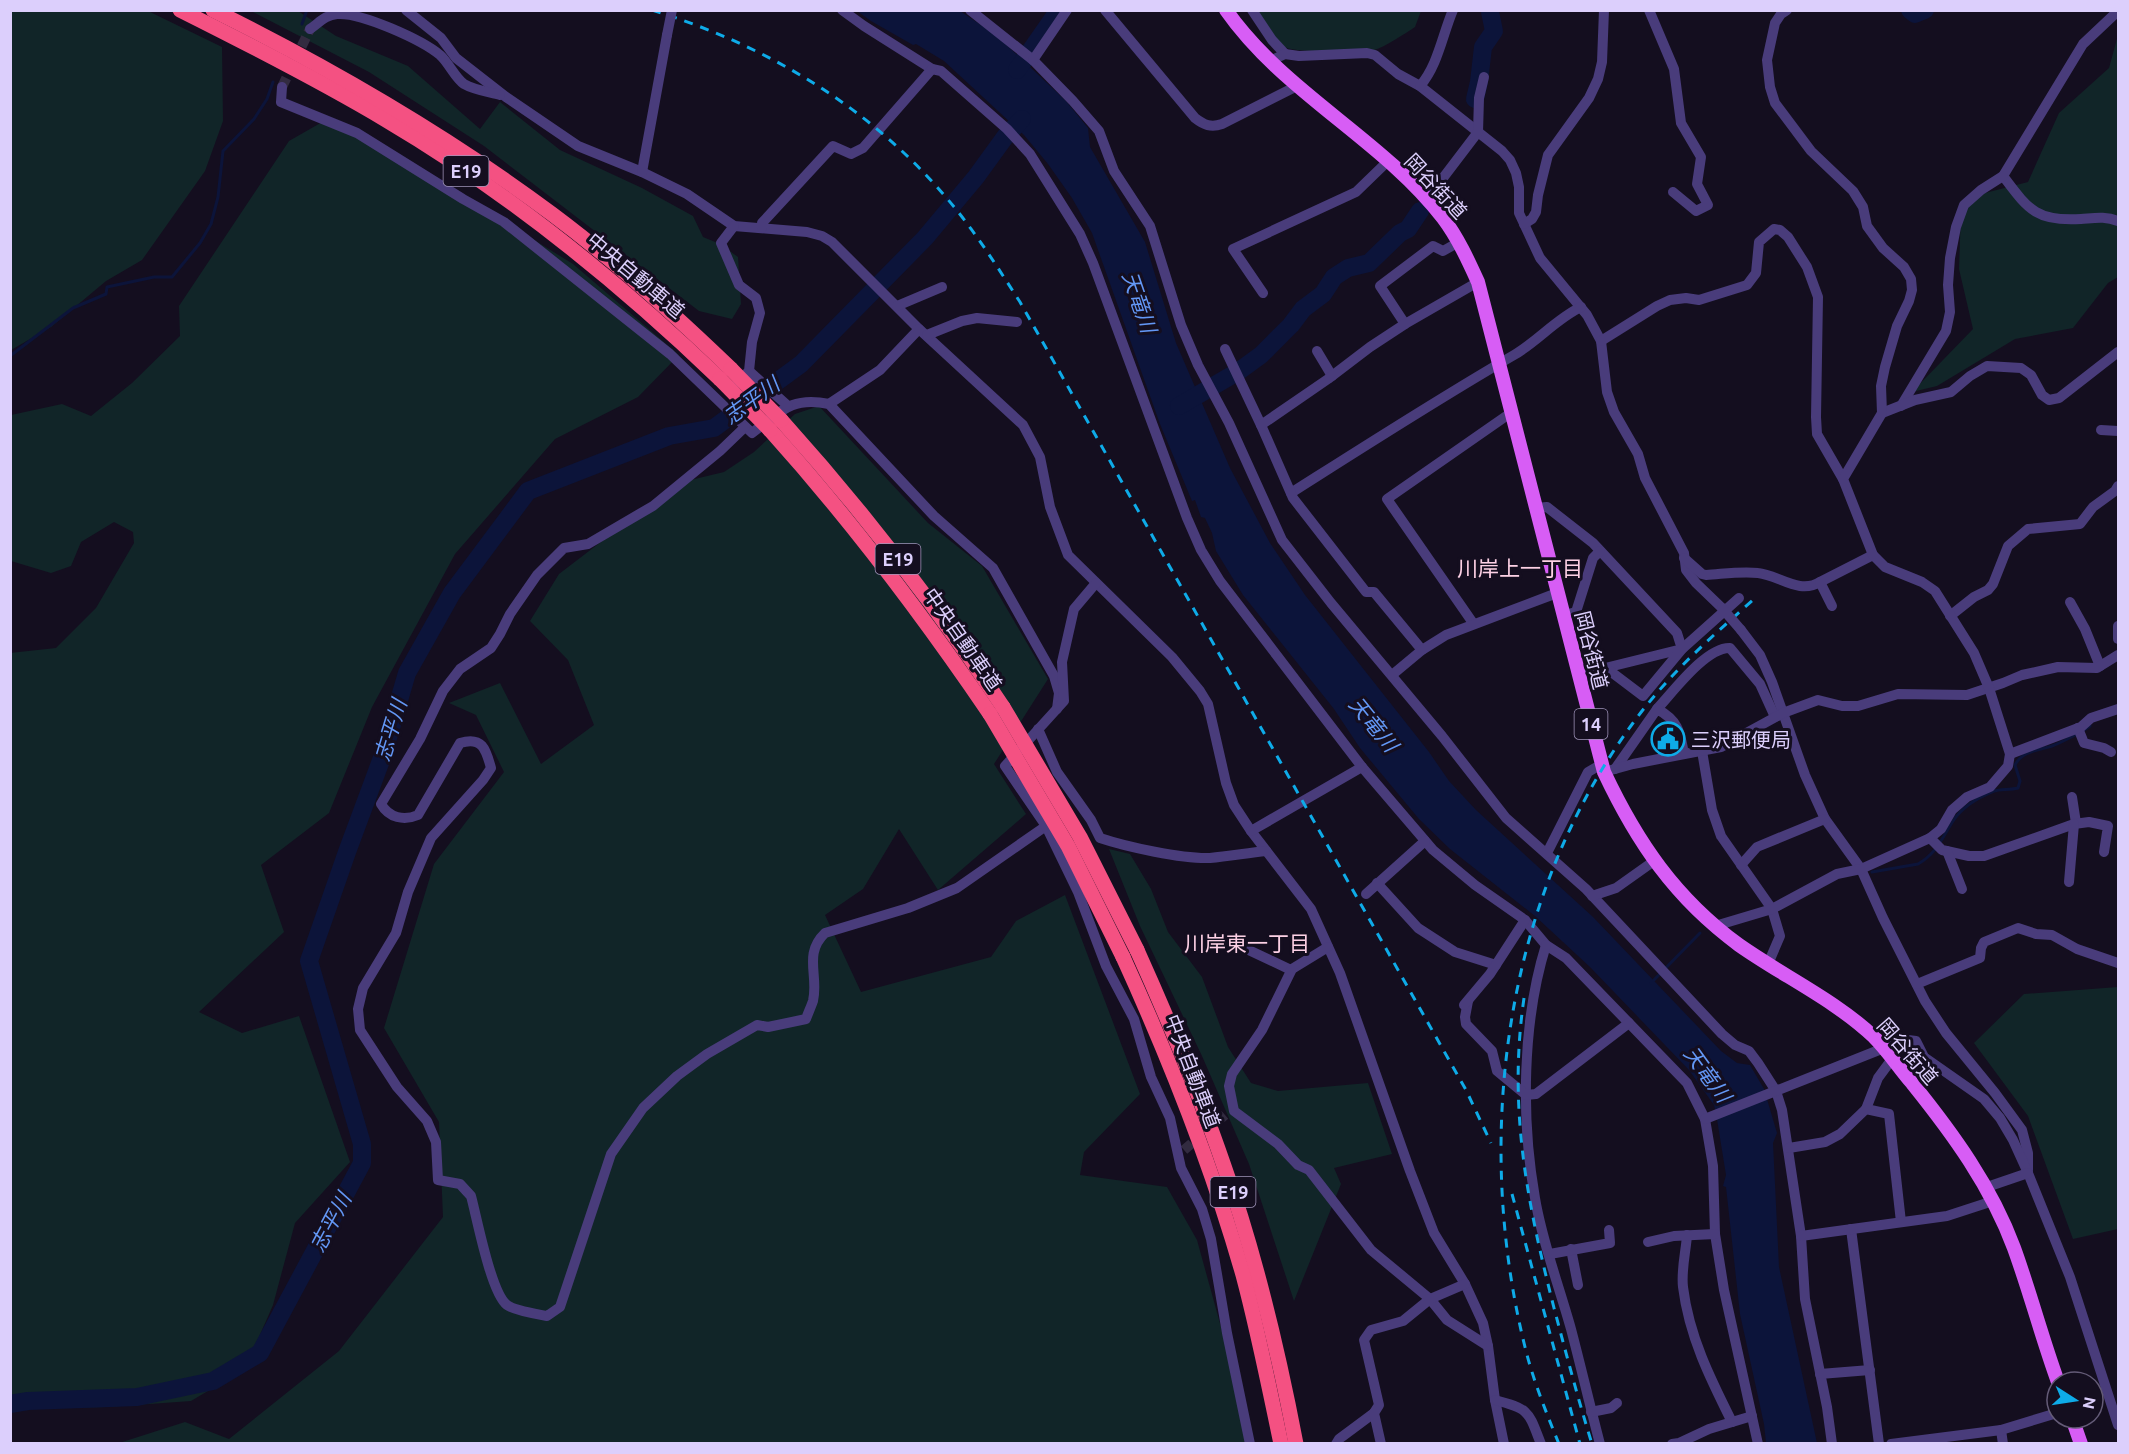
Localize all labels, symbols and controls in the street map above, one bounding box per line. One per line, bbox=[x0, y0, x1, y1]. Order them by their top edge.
street label: 岡谷街道 bbox=[1400, 149, 1472, 223]
road number: E19 bbox=[444, 156, 488, 186]
street label: 中央自動車道 bbox=[583, 228, 689, 322]
water label: 天竜川 bbox=[1118, 268, 1162, 338]
water label: 志平川 bbox=[718, 371, 785, 428]
road number: E19 bbox=[876, 544, 920, 574]
district label: 川岸上一丁目 bbox=[1457, 556, 1583, 580]
street label: 中央自動車道 bbox=[919, 583, 1007, 695]
street label: 岡谷街道 bbox=[1571, 608, 1613, 692]
water label: 天竜川 bbox=[1345, 692, 1404, 758]
water label: 志平川 bbox=[369, 694, 411, 764]
road number: 14 bbox=[1574, 709, 1608, 739]
public building icon: 三沢郵便局 bbox=[1650, 721, 1686, 757]
place label: 三沢郵便局 bbox=[1691, 728, 1791, 751]
district label: 川岸東一丁目 bbox=[1184, 931, 1310, 955]
street label: 中央自動車道 bbox=[1161, 1011, 1225, 1131]
street label: 岡谷街道 bbox=[1873, 1013, 1943, 1089]
water label: 天竜川 bbox=[1680, 1041, 1737, 1108]
road number: E19 bbox=[1210, 1177, 1256, 1207]
water label: 志平川 bbox=[305, 1187, 356, 1255]
north arrow bbox=[2045, 1370, 2105, 1430]
text: N bbox=[2080, 1395, 2100, 1411]

